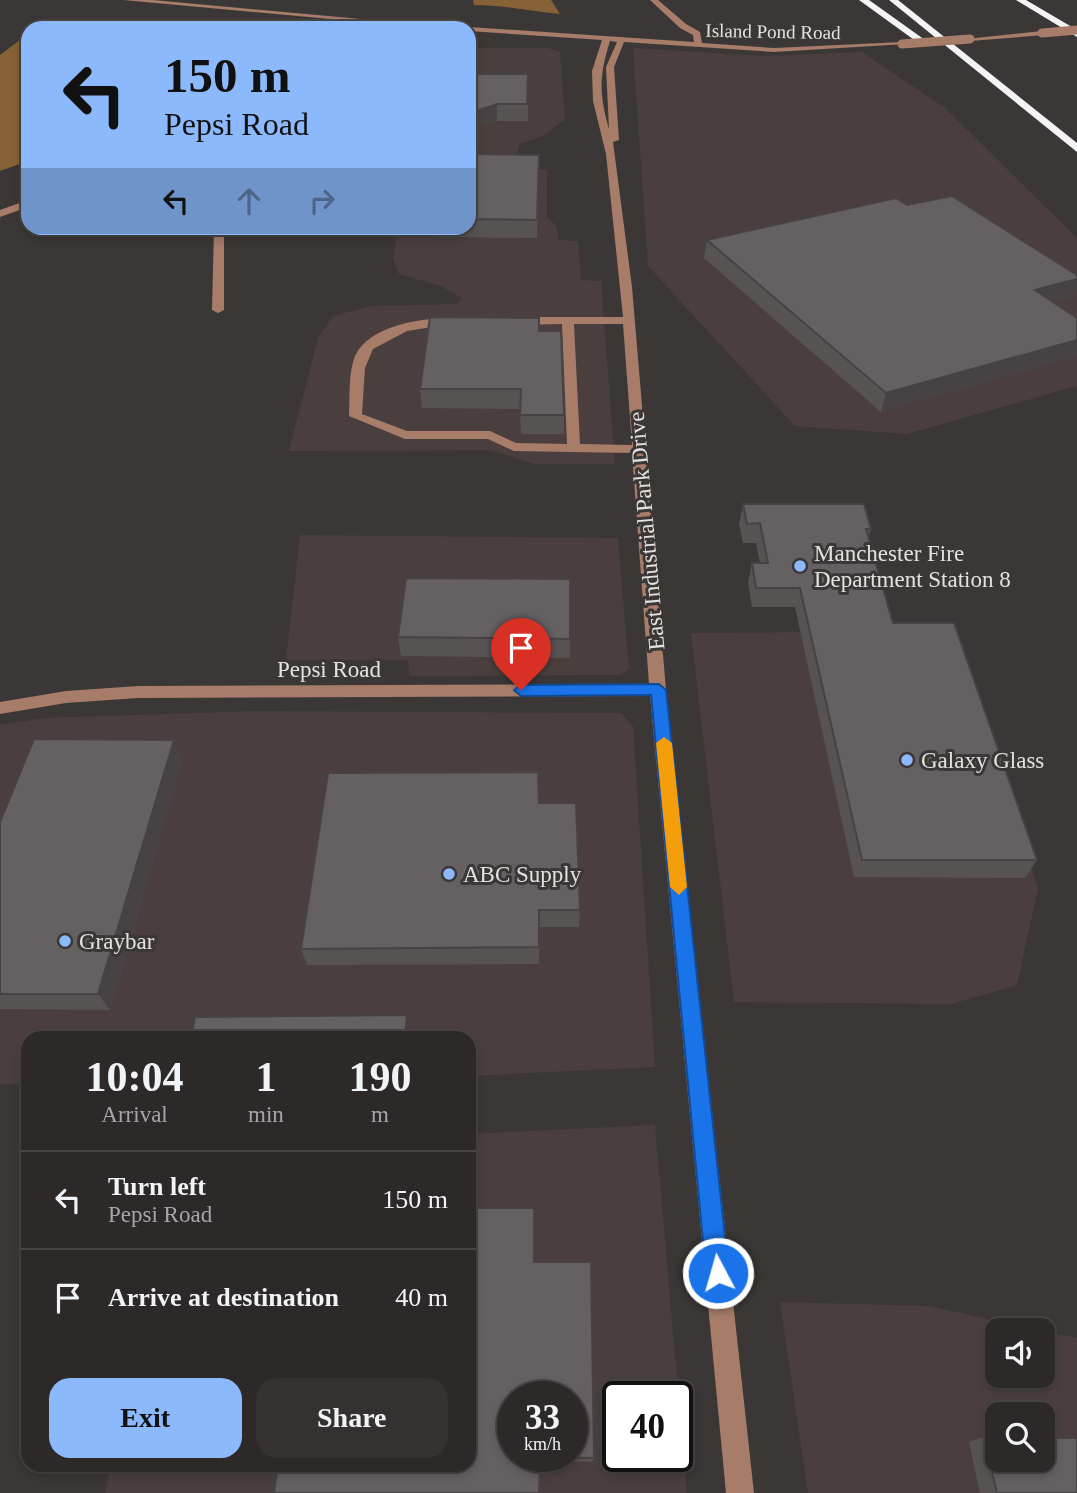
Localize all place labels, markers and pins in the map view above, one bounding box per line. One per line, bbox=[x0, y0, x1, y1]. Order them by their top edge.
place label: Manchester Fire Department Station 8 bbox=[814, 541, 1011, 592]
marker: Manchester Fire Department Station 8 bbox=[792, 558, 808, 574]
pin bbox=[491, 618, 551, 690]
place label: Galaxy Glass bbox=[921, 748, 1044, 773]
marker: Galaxy Glass bbox=[899, 752, 915, 768]
place label: ABC Supply bbox=[463, 862, 582, 887]
marker: ABC Supply bbox=[441, 866, 457, 882]
place label: Graybar bbox=[79, 929, 155, 954]
marker: Graybar bbox=[57, 933, 73, 949]

